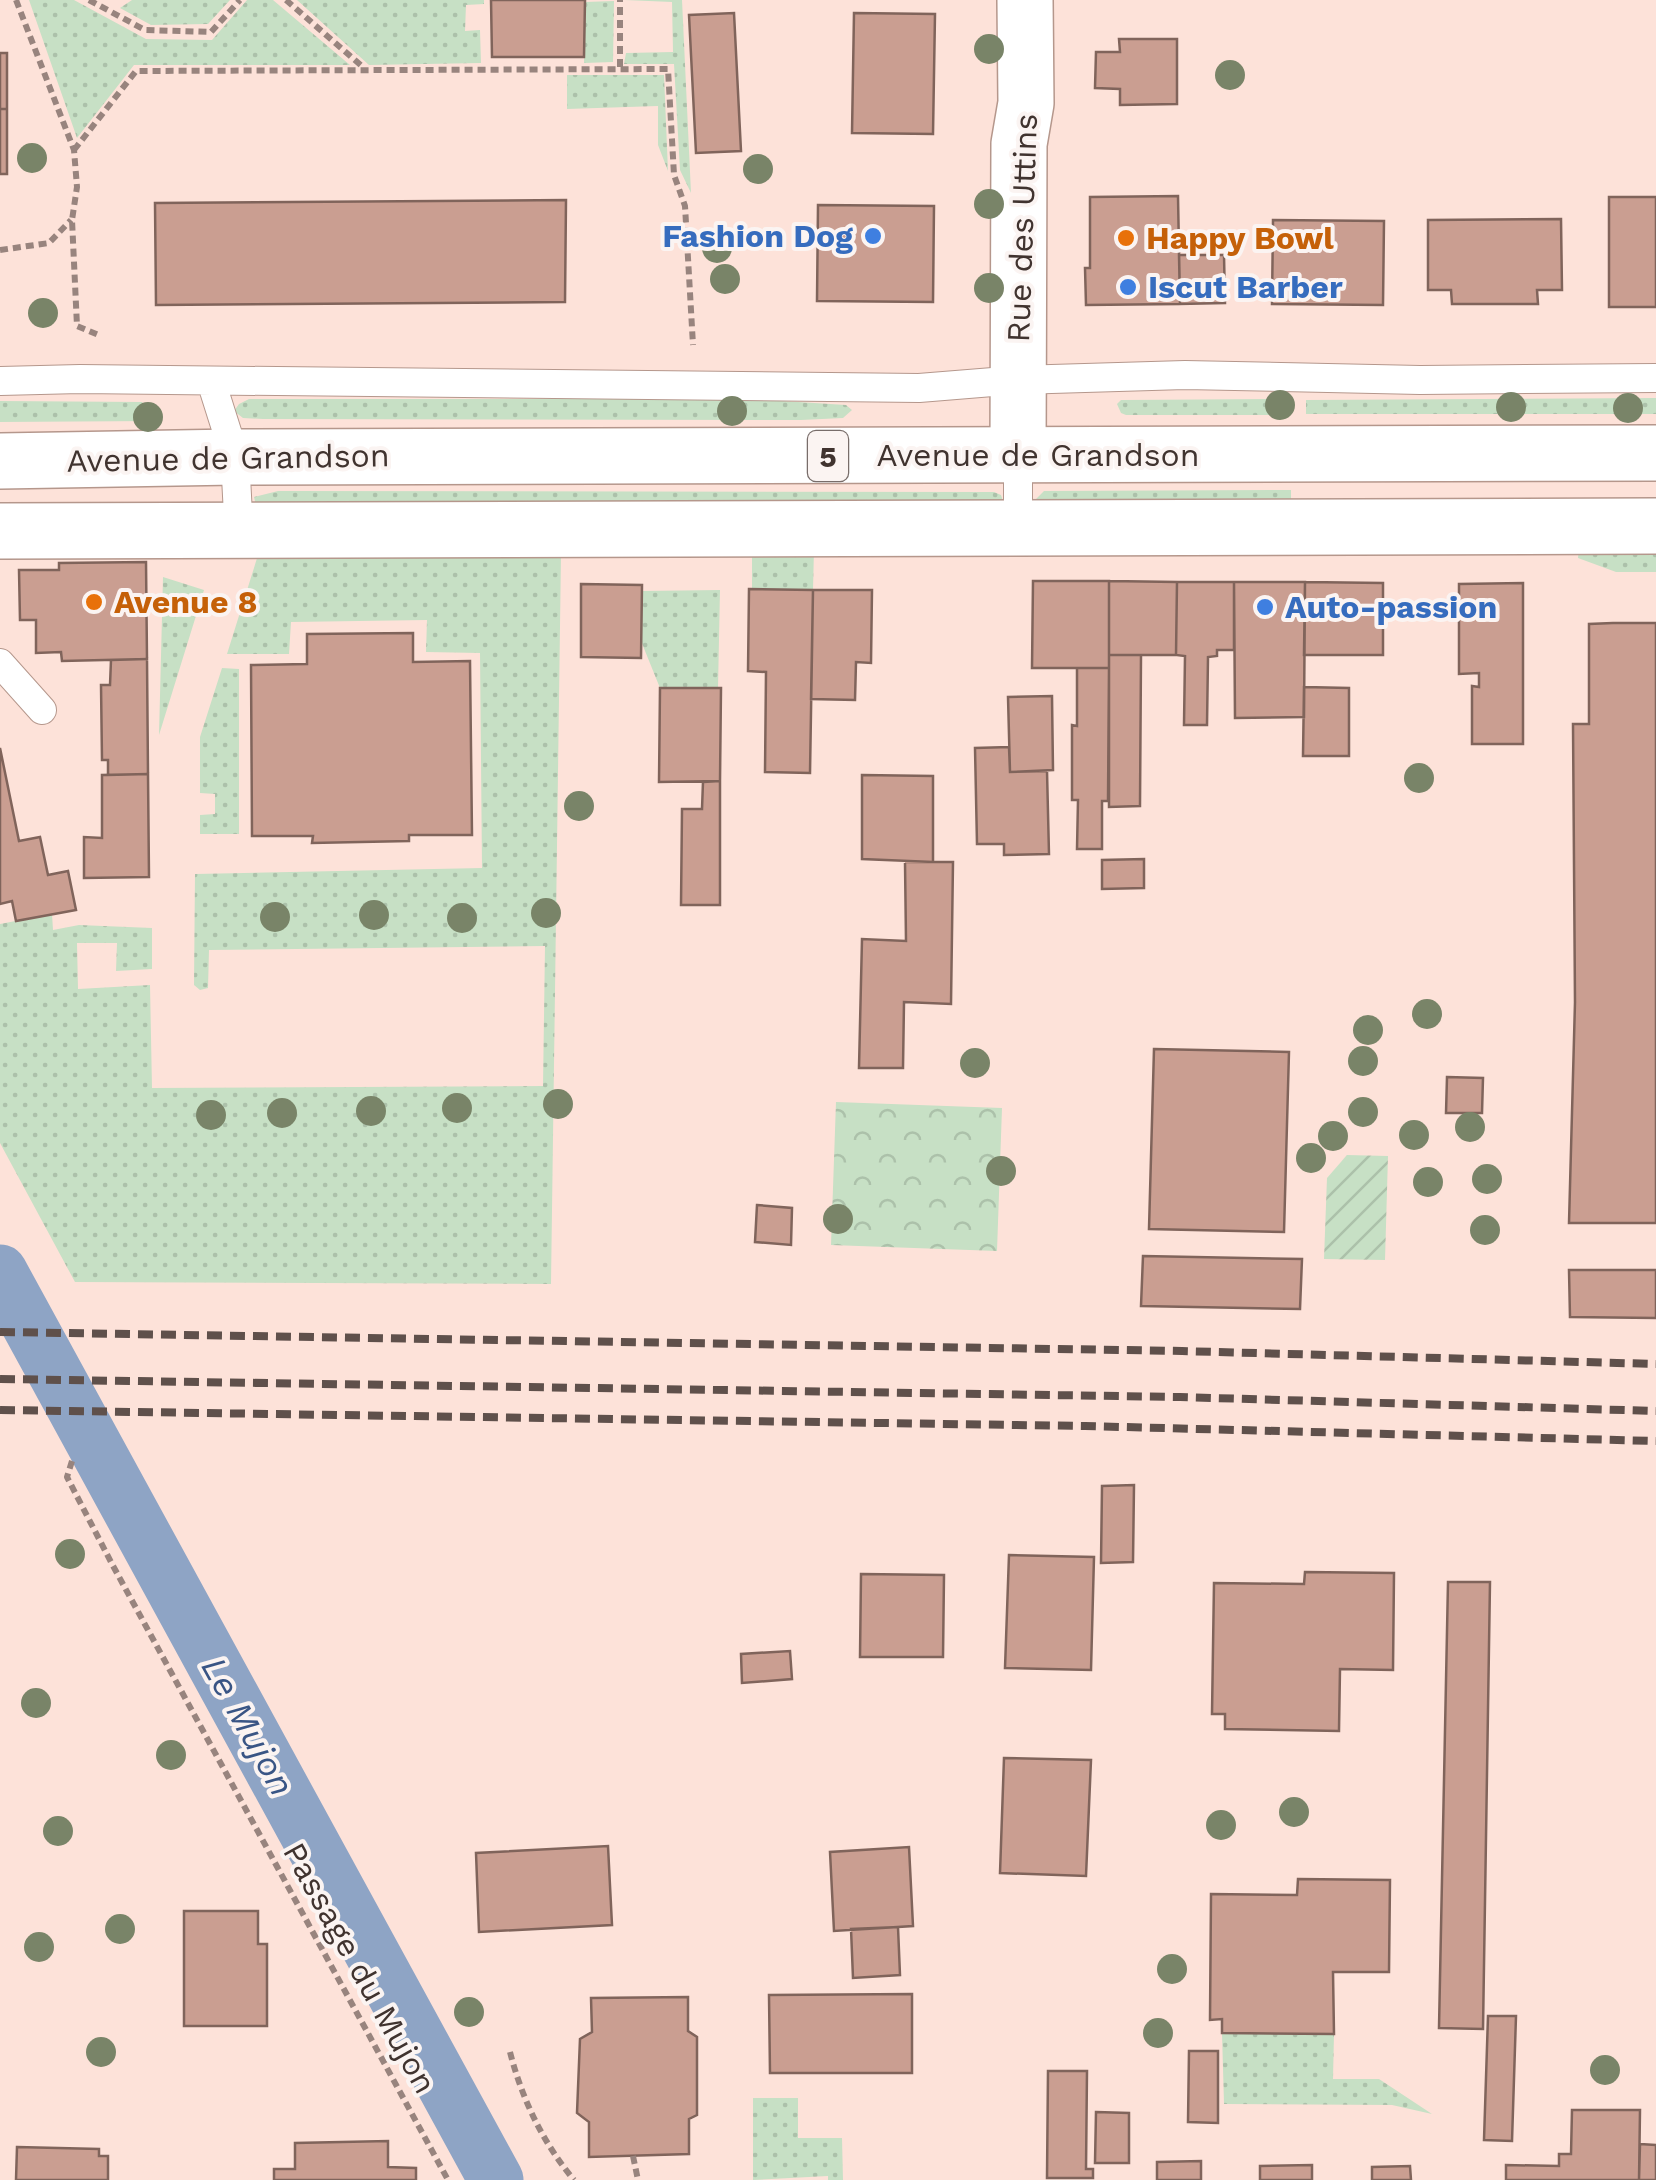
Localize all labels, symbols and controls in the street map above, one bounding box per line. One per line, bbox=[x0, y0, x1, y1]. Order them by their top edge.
street label: Rue des Uttins bbox=[999, 113, 1045, 343]
place label: Fashion Dog bbox=[662, 217, 853, 255]
place label: Happy Bowl bbox=[1146, 219, 1334, 257]
marker: Fashion Dog bbox=[862, 225, 884, 247]
marker: Happy Bowl bbox=[1115, 227, 1137, 249]
place label: Iscut Barber bbox=[1148, 268, 1343, 306]
marker: Iscut Barber bbox=[1117, 276, 1139, 298]
road number: 5 bbox=[808, 431, 848, 481]
street label: Avenue de Grandson bbox=[66, 436, 390, 480]
street label: Avenue de Grandson bbox=[876, 436, 1200, 474]
place label: Avenue 8 bbox=[114, 583, 258, 621]
place label: Auto-passion bbox=[1285, 588, 1497, 626]
marker: Avenue 8 bbox=[83, 591, 105, 613]
marker: Auto-passion bbox=[1254, 596, 1276, 618]
water label: Le Mujon bbox=[193, 1649, 303, 1803]
street label: Passage du Mujon bbox=[275, 1836, 445, 2100]

